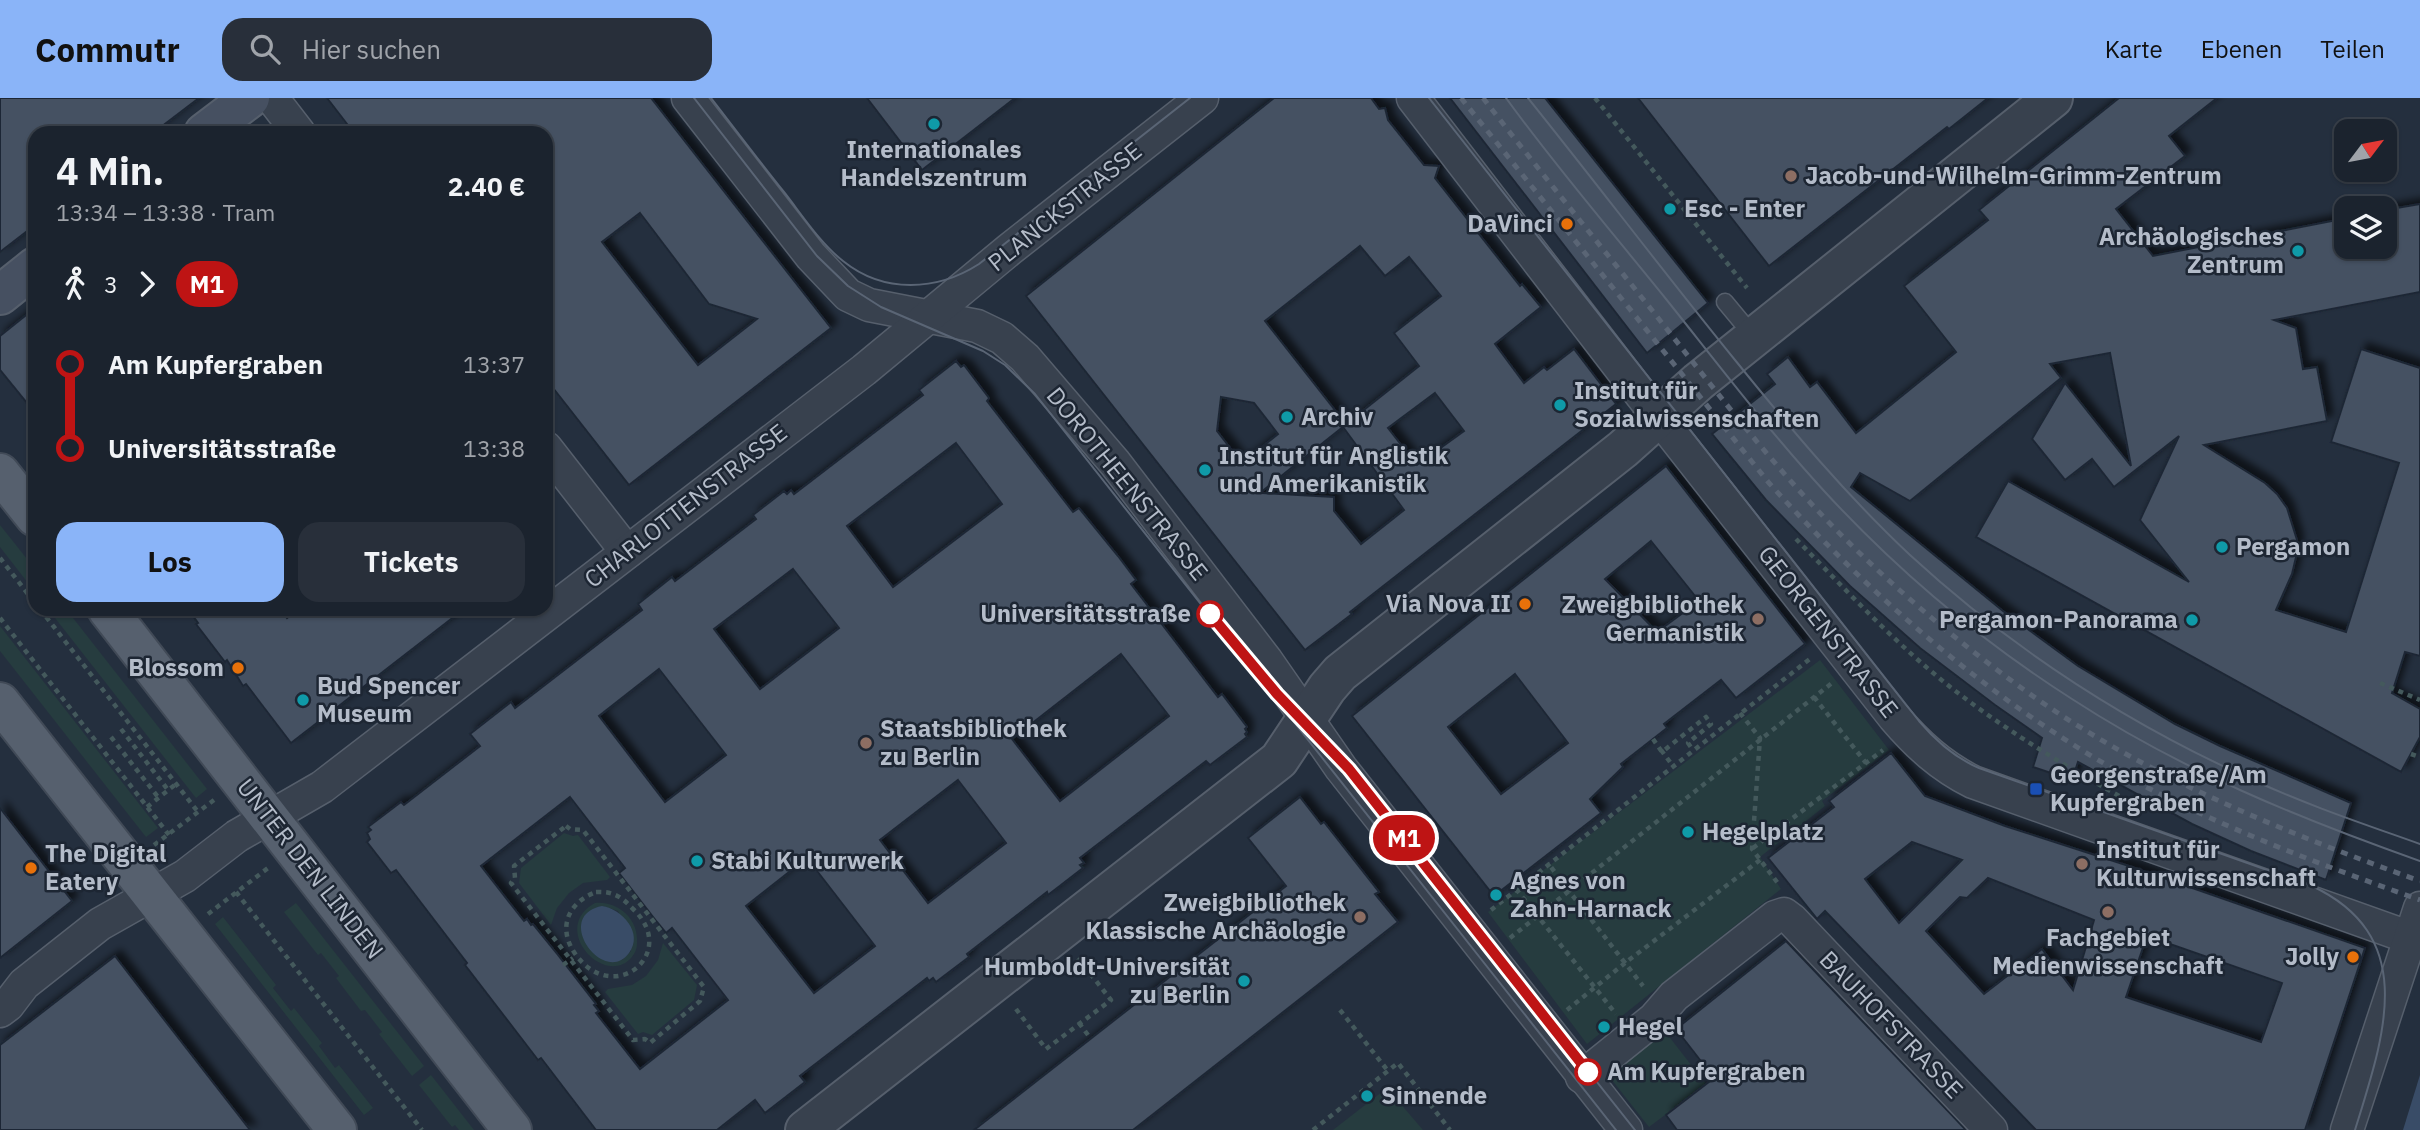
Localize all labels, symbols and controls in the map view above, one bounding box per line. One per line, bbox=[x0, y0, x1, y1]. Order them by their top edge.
search box bbox=[222, 18, 712, 81]
text: Commutr bbox=[35, 28, 180, 71]
icon: search bbox=[246, 30, 284, 68]
text: Hier suchen bbox=[302, 32, 441, 66]
text: Karte bbox=[2105, 33, 2163, 65]
text: Ebenen bbox=[2201, 33, 2282, 65]
text: Teilen bbox=[2320, 33, 2385, 65]
marker: Internationales Handelszentrum bbox=[926, 116, 942, 132]
north arrow bbox=[2334, 119, 2398, 182]
map controls bbox=[2334, 119, 2397, 259]
place label: Internationales Handelszentrum bbox=[840, 133, 1028, 193]
street label: PLANCKSTRASSE bbox=[981, 134, 1148, 278]
text: 4 Min. bbox=[56, 146, 164, 195]
place label: Jacob-und-Wilhelm-Grimm-Zentrum bbox=[1805, 159, 2222, 191]
marker: Jacob-und-Wilhelm-Grimm-Zentrum bbox=[1783, 168, 1799, 184]
text: 2.40 € bbox=[448, 169, 525, 203]
place label: Esc - Enter bbox=[1684, 192, 1806, 224]
button: layers bbox=[2334, 196, 2397, 259]
text: 13:34 – 13:38 · Tram bbox=[56, 197, 275, 227]
marker: Esc - Enter bbox=[1662, 201, 1678, 217]
place label: DaVinci bbox=[1467, 207, 1553, 239]
marker: DaVinci bbox=[1559, 216, 1575, 232]
place label: Archäologisches Zentrum bbox=[2099, 220, 2284, 280]
marker: Archäologisches Zentrum bbox=[2290, 243, 2306, 259]
icon: walk bbox=[56, 265, 94, 303]
icon: forward bbox=[128, 265, 166, 303]
text: M1 bbox=[190, 268, 224, 300]
text: 3 bbox=[104, 269, 118, 299]
text: Am Kupfergraben bbox=[108, 347, 323, 381]
text: 13:37 bbox=[463, 349, 525, 379]
place label: Institut für Sozialwissenschaften bbox=[1574, 374, 1819, 434]
street label: DOROTHEENSTRASSE bbox=[1040, 380, 1216, 587]
marker: Institut für Sozialwissenschaften bbox=[1552, 397, 1568, 413]
place label: Archiv bbox=[1301, 400, 1374, 432]
marker: Archiv bbox=[1279, 409, 1295, 425]
street label: CHARLOTTENSTRASSE bbox=[577, 416, 793, 595]
text: Universitätsstraße bbox=[108, 431, 336, 465]
text: 13:38 bbox=[463, 433, 525, 463]
place label: Institut für Anglistik und Amerikanistik bbox=[1219, 439, 1448, 499]
marker: Institut für Anglistik und Amerikanistik bbox=[1197, 462, 1213, 478]
button: Los bbox=[56, 522, 284, 602]
button: Tickets bbox=[298, 522, 525, 602]
place label: Pergamon bbox=[2236, 530, 2350, 562]
street label: GEORGENSTRASSE bbox=[1751, 539, 1906, 724]
marker: Pergamon bbox=[2214, 539, 2230, 555]
place label: Via Nova II bbox=[1386, 587, 1511, 619]
place label: Zweigbibliothek Germanistik bbox=[1561, 588, 1744, 648]
marker: Via Nova II bbox=[1517, 596, 1533, 612]
place label: Universitätsstraße bbox=[980, 597, 1191, 629]
marker: Universitätsstraße bbox=[1197, 601, 1223, 627]
place label: Pergamon-Panorama bbox=[1939, 603, 2178, 635]
marker: Zweigbibliothek Germanistik bbox=[1750, 611, 1766, 627]
marker: Pergamon-Panorama bbox=[2184, 612, 2200, 628]
place label: Blossom bbox=[128, 651, 224, 683]
marker: Blossom bbox=[230, 660, 246, 676]
place label: Bud Spencer Museum bbox=[317, 669, 461, 729]
marker: Bud Spencer Museum bbox=[295, 692, 311, 708]
place label: Staatsbibliothek zu Berlin bbox=[880, 712, 1067, 772]
marker: Staatsbibliothek zu Berlin bbox=[858, 735, 874, 751]
place label: Georgenstraße/Am Kupfergraben bbox=[2050, 758, 2267, 818]
street label: UNTER DEN LINDEN bbox=[230, 772, 391, 965]
marker: Georgenstraße/Am Kupfergraben bbox=[2028, 781, 2044, 797]
line badge: M1 bbox=[1372, 815, 1436, 861]
place label: Hegelplatz bbox=[1702, 815, 1824, 847]
text: M1 bbox=[1387, 822, 1421, 854]
marker: Hegelplatz bbox=[1680, 824, 1696, 840]
place label: Institut für Kulturwissenschaft bbox=[2096, 833, 2316, 893]
place label: The Digital Eatery bbox=[45, 837, 166, 897]
place label: Stabi Kulturwerk bbox=[711, 844, 904, 876]
marker: Stabi Kulturwerk bbox=[689, 853, 705, 869]
marker: Institut für Kulturwissenschaft bbox=[2074, 856, 2090, 872]
marker: The Digital Eatery bbox=[23, 860, 39, 876]
place label: Agnes von Zahn-Harnack bbox=[1510, 864, 1672, 924]
place label: Zweigbibliothek Klassische Archäologie bbox=[1085, 886, 1346, 946]
marker: Agnes von Zahn-Harnack bbox=[1488, 887, 1504, 903]
marker: Fachgebiet Medienwissenschaft bbox=[2100, 904, 2116, 920]
marker: Zweigbibliothek Klassische Archäologie bbox=[1352, 909, 1368, 925]
place label: Fachgebiet Medienwissenschaft bbox=[1992, 921, 2224, 981]
place label: Jolly bbox=[2285, 940, 2339, 972]
street label: BAUHOFSTRASSE bbox=[1813, 943, 1971, 1105]
marker: Jolly bbox=[2345, 949, 2361, 965]
place label: Humboldt-Universität zu Berlin bbox=[984, 950, 1230, 1010]
marker: Humboldt-Universität zu Berlin bbox=[1236, 973, 1252, 989]
place label: Hegel bbox=[1618, 1010, 1683, 1042]
marker: Hegel bbox=[1596, 1019, 1612, 1035]
place label: Am Kupfergraben bbox=[1607, 1055, 1806, 1087]
marker: Am Kupfergraben bbox=[1575, 1059, 1601, 1085]
place label: Sinnende bbox=[1381, 1079, 1487, 1111]
marker: Sinnende bbox=[1359, 1088, 1375, 1104]

